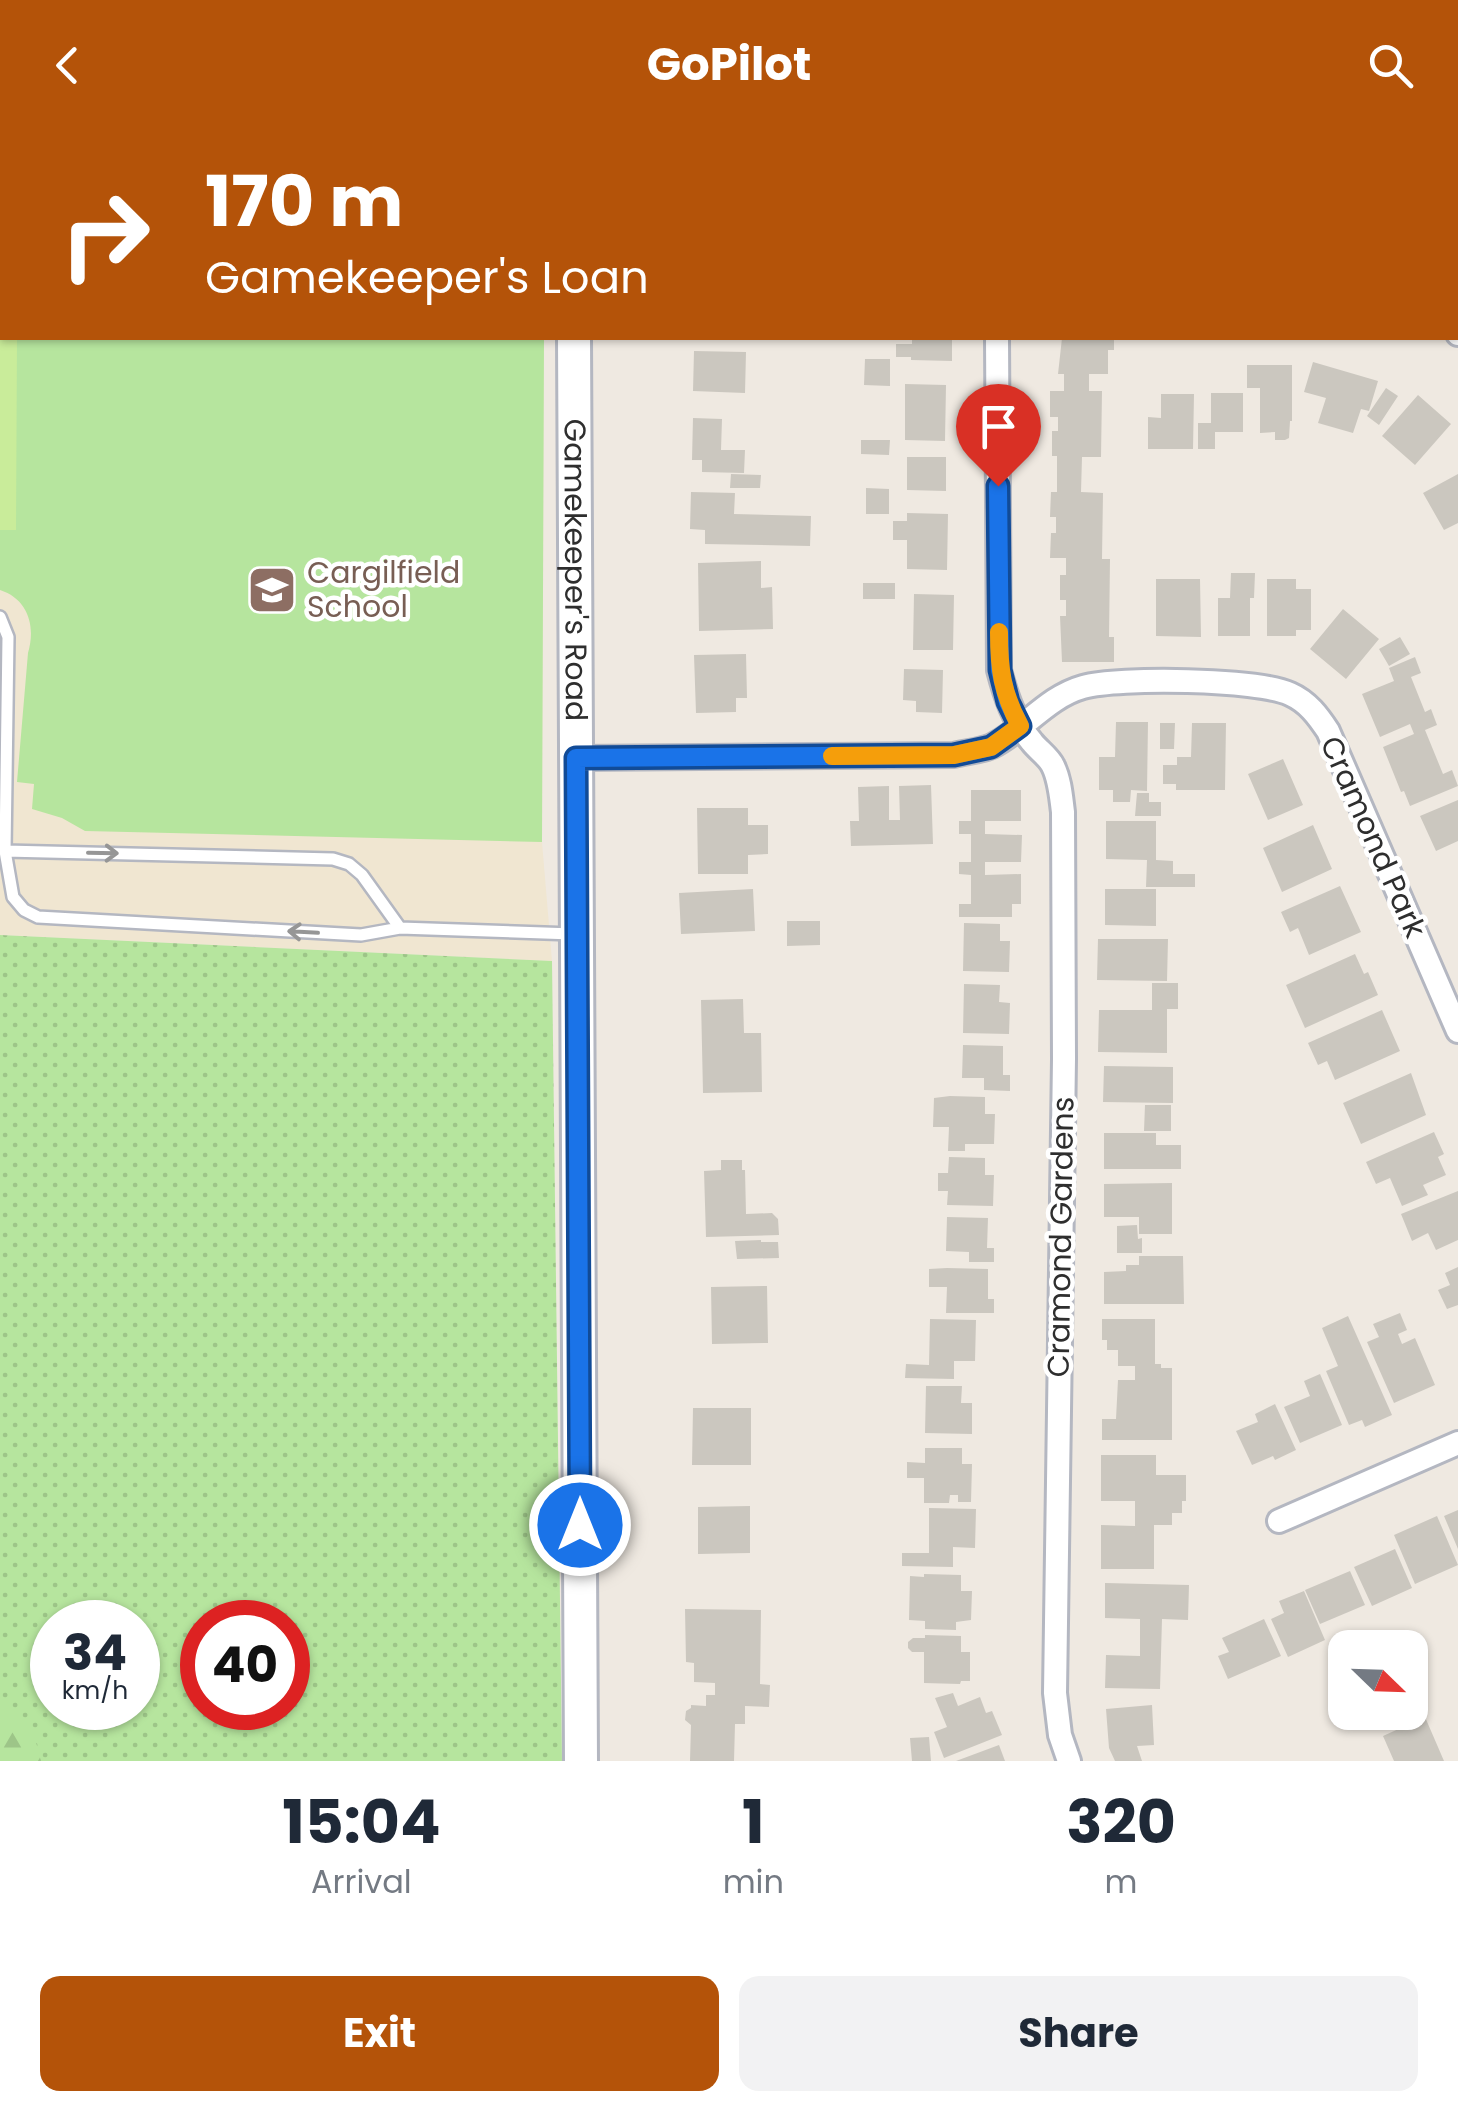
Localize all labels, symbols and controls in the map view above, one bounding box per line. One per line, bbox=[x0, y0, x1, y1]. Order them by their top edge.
text: GoPilot bbox=[647, 33, 811, 96]
icon: back bbox=[40, 38, 95, 93]
icon: search bbox=[1363, 38, 1418, 93]
text: 170 m bbox=[205, 152, 403, 251]
icon: right bbox=[40, 170, 170, 300]
text: Gamekeeper's Loan bbox=[205, 246, 649, 309]
pin bbox=[956, 384, 1041, 487]
icon: arrive bbox=[971, 399, 1026, 454]
street label: Gamekeeper's Road bbox=[553, 419, 598, 721]
place label: Cargilfield School bbox=[307, 551, 460, 628]
school or university icon: Cargilfield School bbox=[246, 564, 298, 616]
street label: Cramond Park bbox=[1310, 729, 1437, 945]
one-way arrow bbox=[86, 844, 118, 863]
one-way arrow bbox=[287, 922, 319, 941]
street label: Cramond Gardens bbox=[1037, 1096, 1084, 1378]
position arrow bbox=[528, 1473, 632, 1577]
speed limit sign: 40 bbox=[180, 1600, 310, 1730]
text: 34 bbox=[63, 1617, 127, 1688]
north arrow bbox=[1328, 1630, 1428, 1730]
map controls bbox=[1328, 1630, 1428, 1730]
text: km/h bbox=[62, 1673, 128, 1708]
text: 15:04 bbox=[282, 1780, 441, 1864]
text: 1 bbox=[742, 1780, 765, 1864]
text: 320 bbox=[1066, 1780, 1176, 1864]
text: Arrival bbox=[311, 1859, 412, 1904]
text: min bbox=[723, 1859, 784, 1904]
text: m bbox=[1104, 1859, 1137, 1904]
button: Exit bbox=[40, 1976, 719, 2091]
button: Share bbox=[739, 1976, 1418, 2091]

